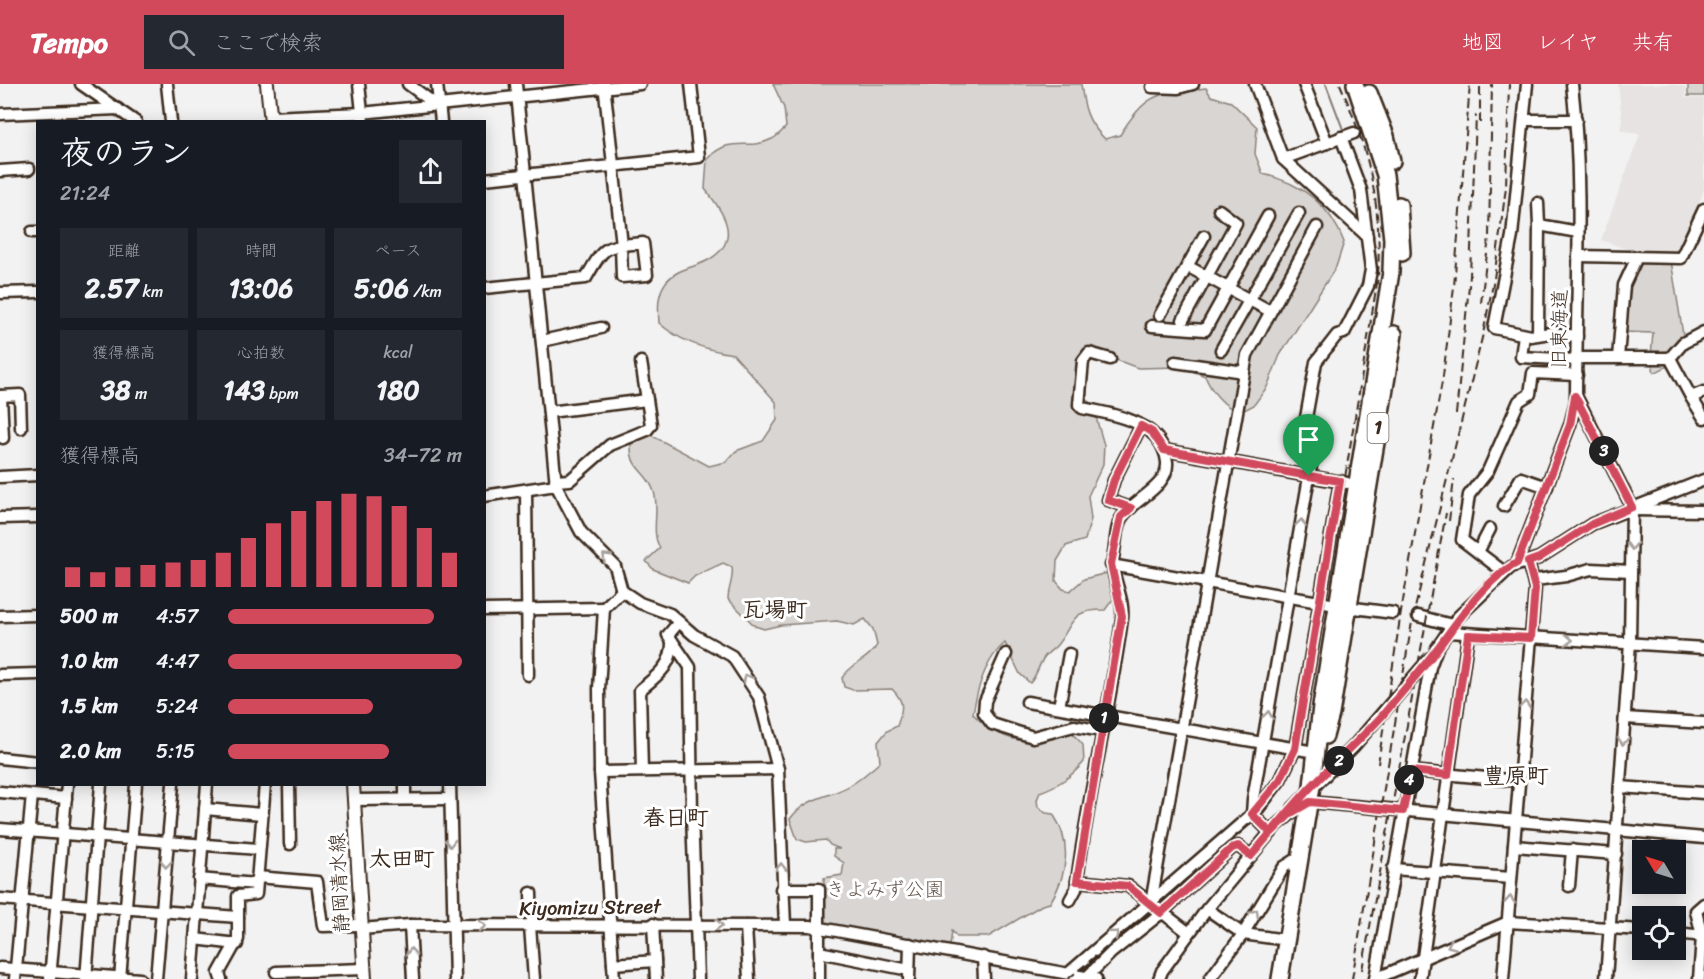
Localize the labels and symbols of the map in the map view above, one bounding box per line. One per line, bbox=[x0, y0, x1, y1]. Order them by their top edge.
street label: 旧東海道 bbox=[1541, 289, 1578, 369]
road number: 1 bbox=[1368, 413, 1388, 443]
pin bbox=[1283, 414, 1334, 476]
pin: 3 bbox=[1589, 436, 1619, 466]
one-way arrow bbox=[1295, 518, 1307, 527]
one-way arrow bbox=[1626, 542, 1638, 551]
one-way arrow bbox=[602, 554, 613, 565]
district label: 瓦場町 bbox=[742, 590, 808, 629]
one-way arrow bbox=[1564, 633, 1573, 646]
one-way arrow bbox=[743, 674, 754, 684]
one-way arrow bbox=[1518, 701, 1531, 710]
pin: 1 bbox=[1089, 703, 1119, 733]
one-way arrow bbox=[1262, 710, 1274, 720]
one-way arrow bbox=[1617, 736, 1630, 745]
pin: 2 bbox=[1324, 746, 1354, 776]
district label: 豊原町 bbox=[1483, 756, 1549, 795]
pin: 4 bbox=[1394, 765, 1424, 795]
district label: 春日町 bbox=[643, 798, 709, 837]
street label: 静岡清水線 bbox=[319, 832, 360, 934]
one-way arrow bbox=[444, 838, 457, 847]
district label: 太田町 bbox=[369, 839, 435, 878]
north arrow bbox=[1632, 840, 1686, 894]
one-way arrow bbox=[160, 859, 173, 868]
one-way arrow bbox=[775, 862, 787, 871]
park label: きよみず公園 bbox=[825, 872, 945, 907]
street label: Kiyomizu Street bbox=[519, 889, 662, 926]
one-way arrow bbox=[1503, 895, 1516, 904]
one-way arrow bbox=[1248, 909, 1259, 920]
one-way arrow bbox=[715, 919, 724, 931]
one-way arrow bbox=[478, 920, 487, 932]
one-way arrow bbox=[1108, 931, 1119, 942]
one-way arrow bbox=[1447, 938, 1458, 950]
one-way arrow bbox=[405, 947, 418, 956]

